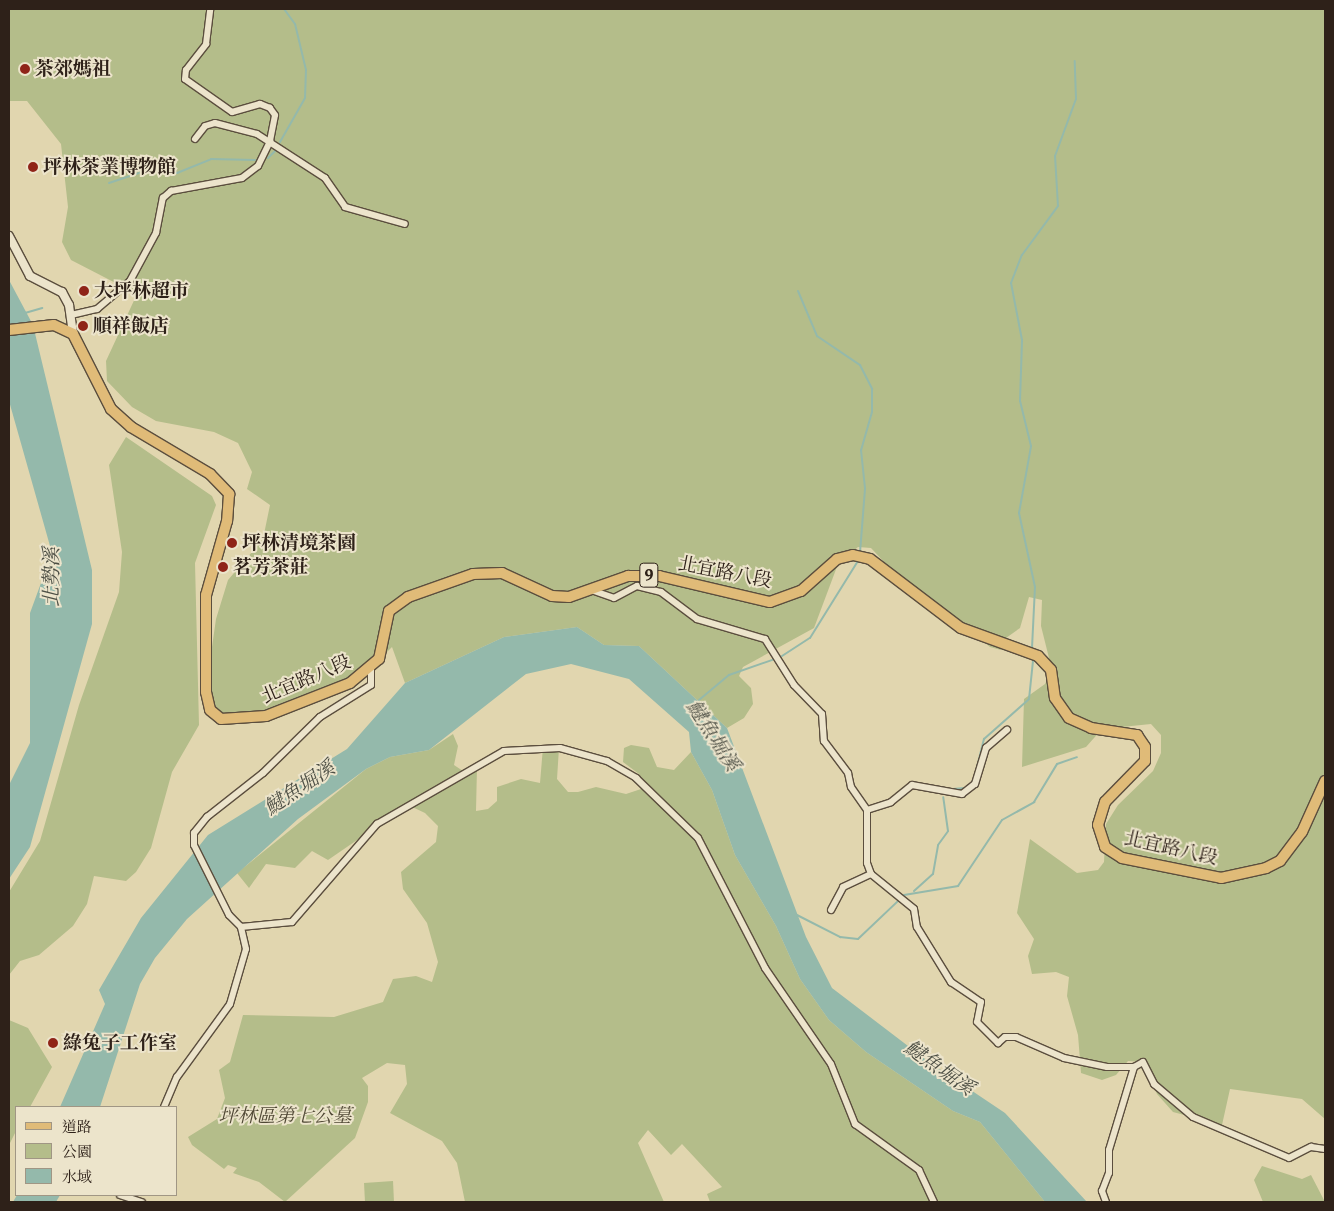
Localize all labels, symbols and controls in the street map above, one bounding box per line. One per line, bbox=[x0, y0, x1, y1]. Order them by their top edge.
place label: 茶郊媽祖 bbox=[35, 58, 111, 80]
marker: 茶郊媽祖 bbox=[19, 63, 31, 75]
place label: 坪林茶業博物館 bbox=[43, 156, 176, 178]
marker: 坪林茶業博物館 bbox=[27, 161, 39, 173]
place label: 大坪林超市 bbox=[94, 280, 189, 302]
marker: 大坪林超市 bbox=[78, 285, 90, 297]
place label: 順祥飯店 bbox=[93, 315, 169, 337]
marker: 順祥飯店 bbox=[77, 320, 89, 332]
place label: 坪林清境茶園 bbox=[242, 532, 356, 554]
marker: 坪林清境茶園 bbox=[226, 537, 238, 549]
water label: 北勢溪 bbox=[38, 547, 62, 607]
street label: 北宜路八段 bbox=[676, 552, 774, 592]
place label: 茗芳茶莊 bbox=[233, 556, 309, 578]
road number: 9 bbox=[639, 560, 659, 590]
marker: 茗芳茶莊 bbox=[217, 561, 229, 573]
street label: 北宜路八段 bbox=[258, 650, 354, 708]
water label: 𩻸魚堀溪 bbox=[682, 695, 746, 775]
water label: 𩻸魚堀溪 bbox=[259, 755, 339, 819]
street label: 北宜路八段 bbox=[1122, 826, 1220, 870]
place label: 綠兔子工作室 bbox=[63, 1032, 177, 1054]
water label: 𩻸魚堀溪 bbox=[900, 1034, 980, 1100]
marker: 綠兔子工作室 bbox=[47, 1037, 59, 1049]
park label: 坪林區第七公墓 bbox=[219, 1105, 351, 1127]
legend bbox=[15, 1106, 178, 1196]
text: 道路 bbox=[62, 1116, 92, 1137]
text: 公園 bbox=[62, 1141, 92, 1162]
text: 水域 bbox=[62, 1166, 92, 1187]

